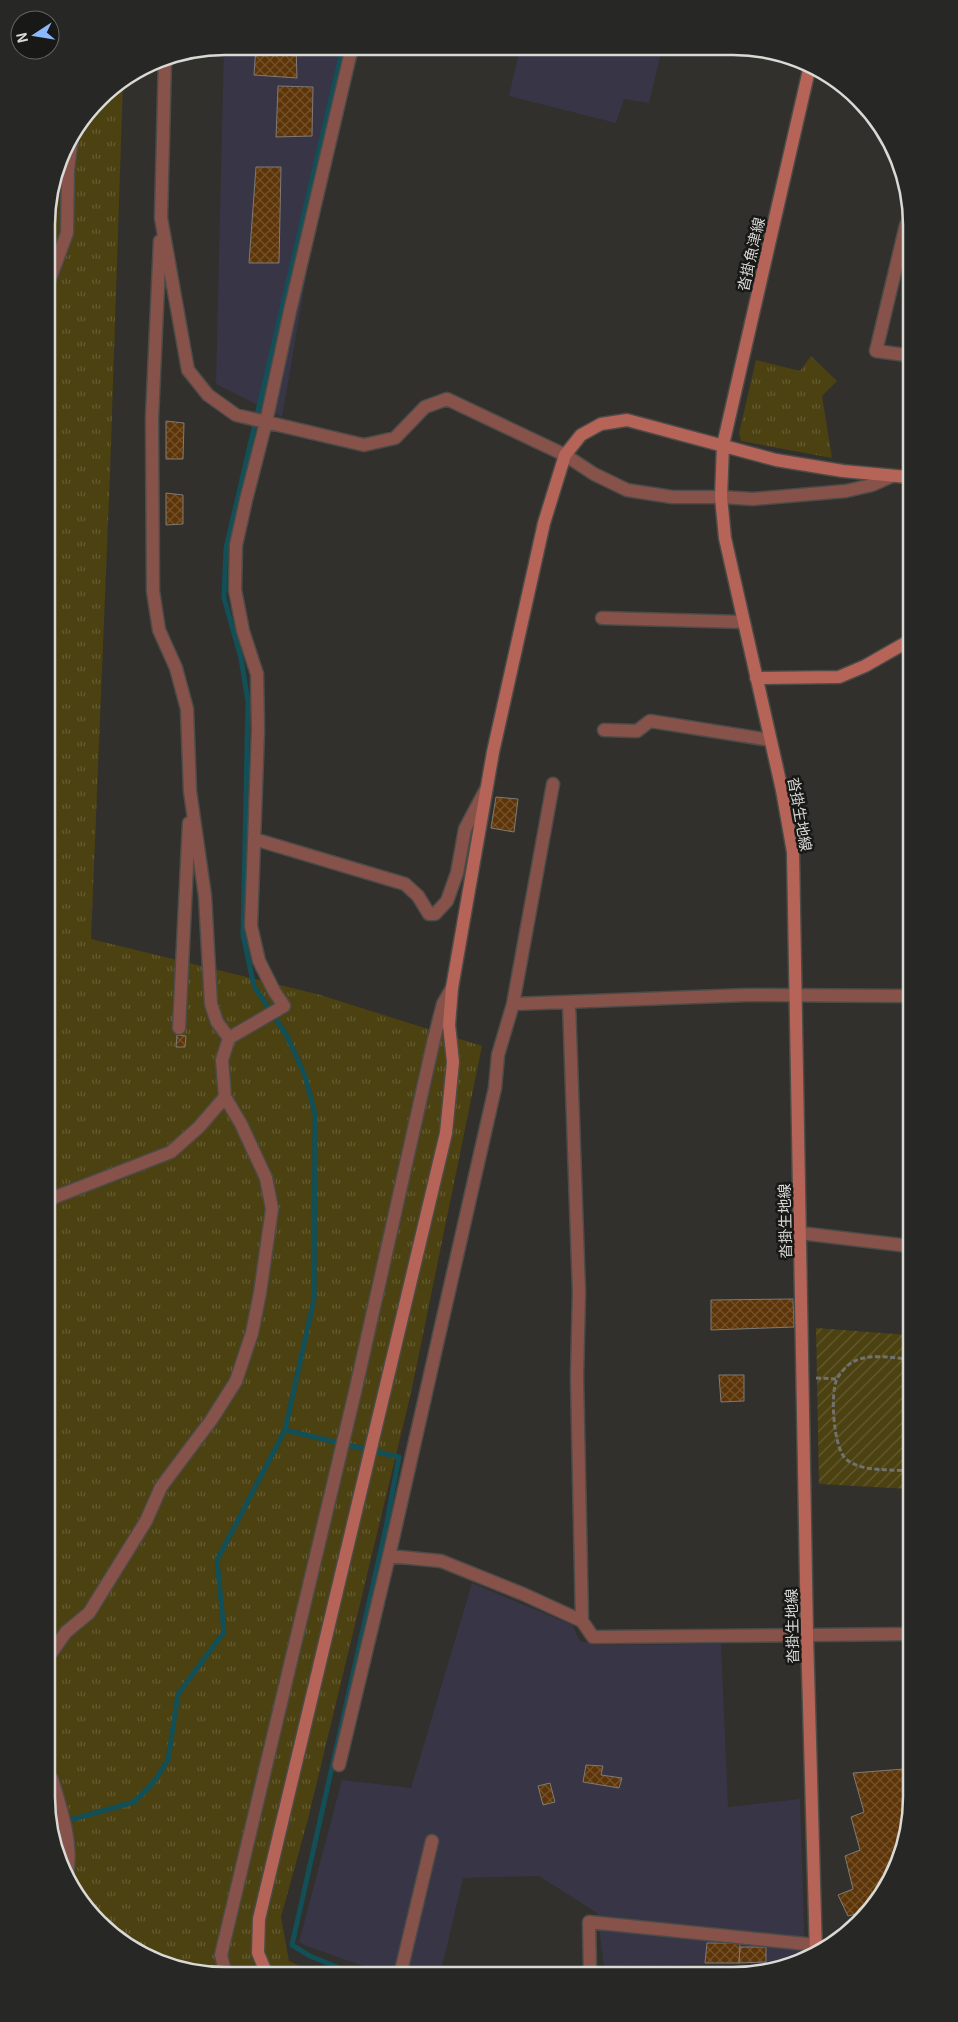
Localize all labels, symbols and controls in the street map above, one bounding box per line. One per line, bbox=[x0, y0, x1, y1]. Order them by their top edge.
north arrow bbox=[10, 10, 60, 60]
text: N bbox=[10, 31, 32, 45]
street label: 沓掛魚津線 bbox=[731, 215, 769, 293]
street label: 沓掛生地線 bbox=[784, 775, 818, 853]
street label: 沓掛生地線 bbox=[773, 1183, 795, 1259]
street label: 沓掛生地線 bbox=[780, 1588, 802, 1664]

